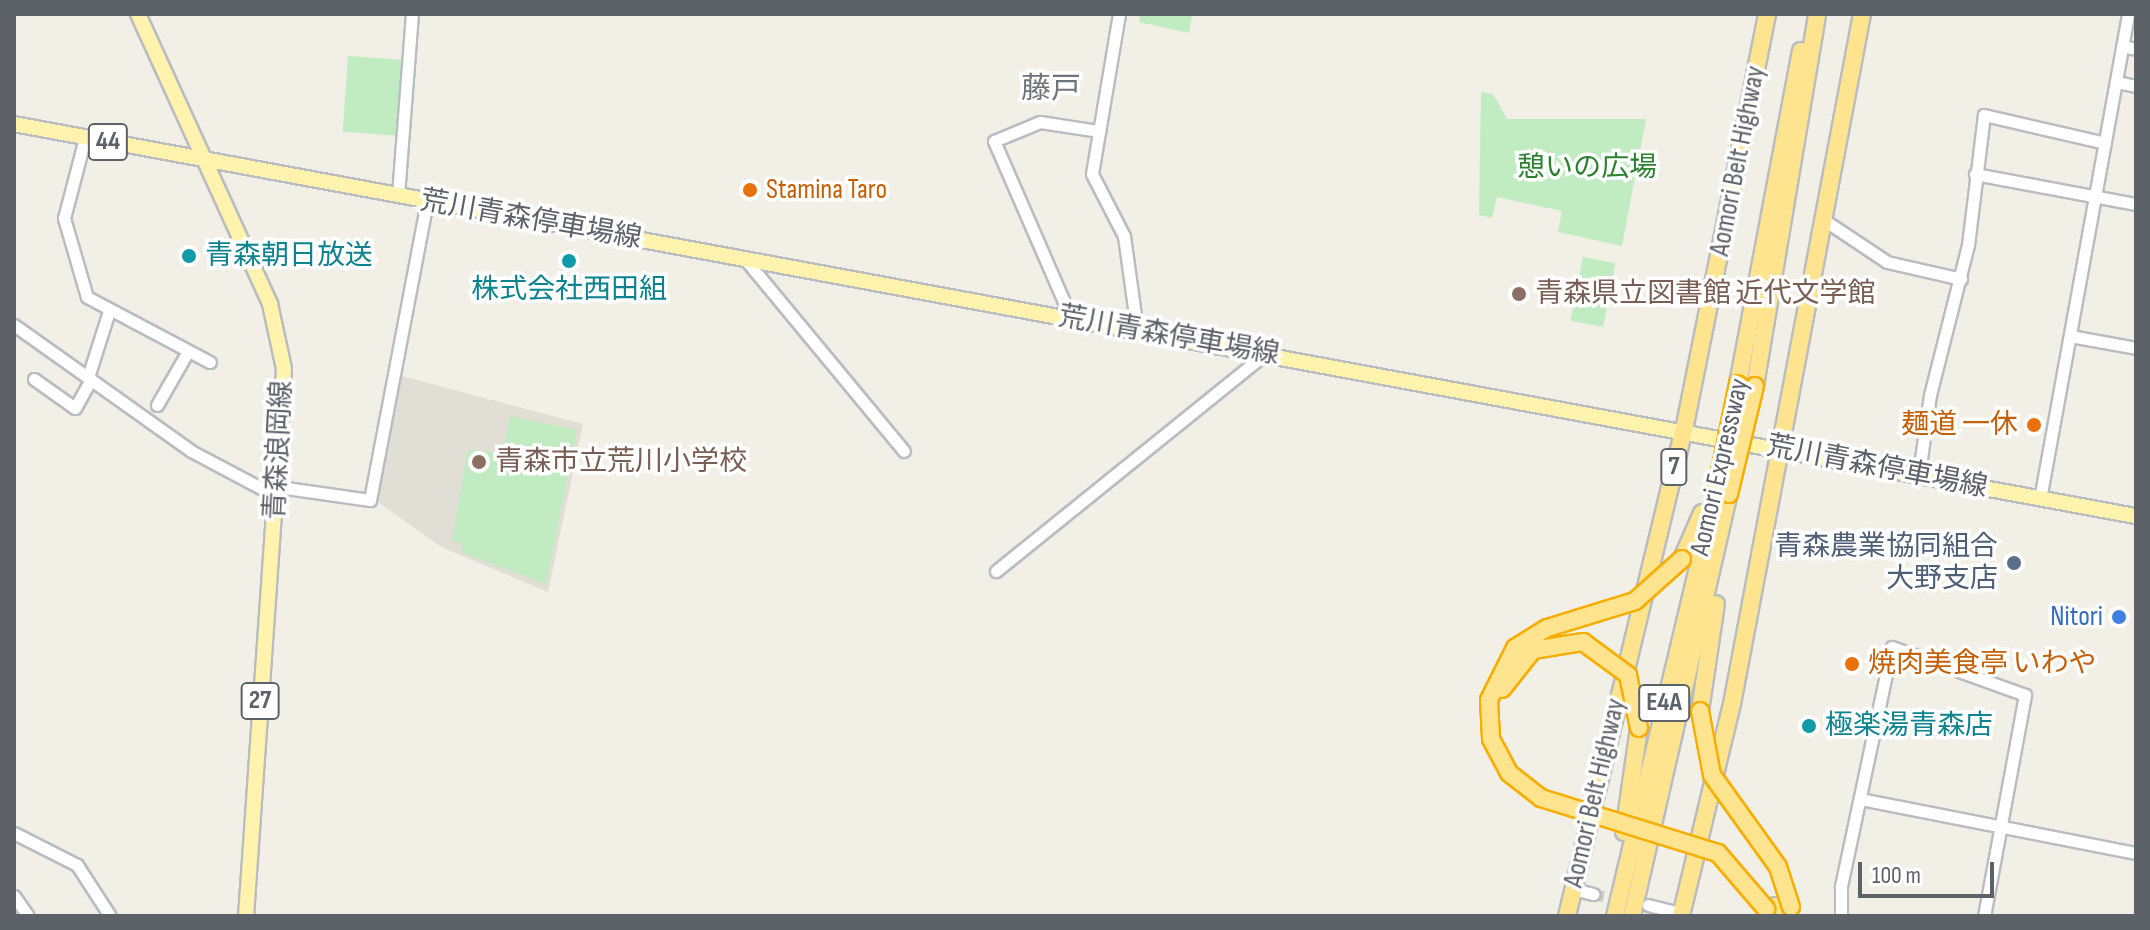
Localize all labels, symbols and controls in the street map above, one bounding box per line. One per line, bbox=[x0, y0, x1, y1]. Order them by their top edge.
street label: Aomori Belt Highway bbox=[1703, 63, 1773, 259]
district label: 藤戸 bbox=[1021, 71, 1081, 107]
road number: 44 bbox=[86, 120, 130, 164]
park label: 憩いの広場 bbox=[1517, 151, 1657, 185]
place label: Stamina Taro bbox=[766, 173, 887, 207]
marker: Stamina Taro bbox=[741, 181, 759, 199]
street label: 荒川青森停車場線 bbox=[418, 184, 644, 256]
place label: 青森朝日放送 bbox=[205, 239, 373, 273]
marker: 青森朝日放送 bbox=[180, 247, 198, 265]
marker: 株式会社西田組 bbox=[560, 252, 578, 270]
place label: 株式会社西田組 bbox=[471, 273, 667, 307]
place label: 青森県立図書館 近代文学館 bbox=[1535, 277, 1875, 311]
marker: 青森県立図書館 近代文学館 bbox=[1510, 285, 1528, 303]
street label: 荒川青森停車場線 bbox=[1056, 300, 1282, 372]
street label: Aomori Expressway bbox=[1683, 375, 1757, 559]
street label: 青森浪岡線 bbox=[259, 379, 299, 521]
place label: 麺道 一休 bbox=[1902, 408, 2018, 442]
marker: 麺道 一休 bbox=[2025, 416, 2043, 434]
street label: 荒川青森停車場線 bbox=[1764, 429, 1990, 505]
place label: 青森市立荒川小学校 bbox=[495, 445, 747, 479]
road number: 7 bbox=[1660, 445, 1688, 489]
marker: 青森市立荒川小学校 bbox=[470, 453, 488, 471]
place label: 青森農業協同組合 大野支店 bbox=[1774, 530, 1998, 596]
marker: 青森農業協同組合 大野支店 bbox=[2005, 554, 2023, 572]
place label: Nitori bbox=[2050, 600, 2103, 634]
marker: Nitori bbox=[2110, 608, 2128, 626]
place label: 焼肉美食亭 いわや bbox=[1868, 647, 2096, 681]
marker: 焼肉美食亭 いわや bbox=[1843, 655, 1861, 673]
road number: 27 bbox=[240, 679, 280, 723]
road number: E4A bbox=[1638, 681, 1690, 725]
street label: Aomori Belt Highway bbox=[1557, 695, 1633, 891]
place label: 極楽湯青森店 bbox=[1825, 709, 1993, 743]
marker: 極楽湯青森店 bbox=[1800, 717, 1818, 735]
scale bar bbox=[1862, 846, 1998, 896]
text: 100 m bbox=[1872, 861, 1921, 890]

